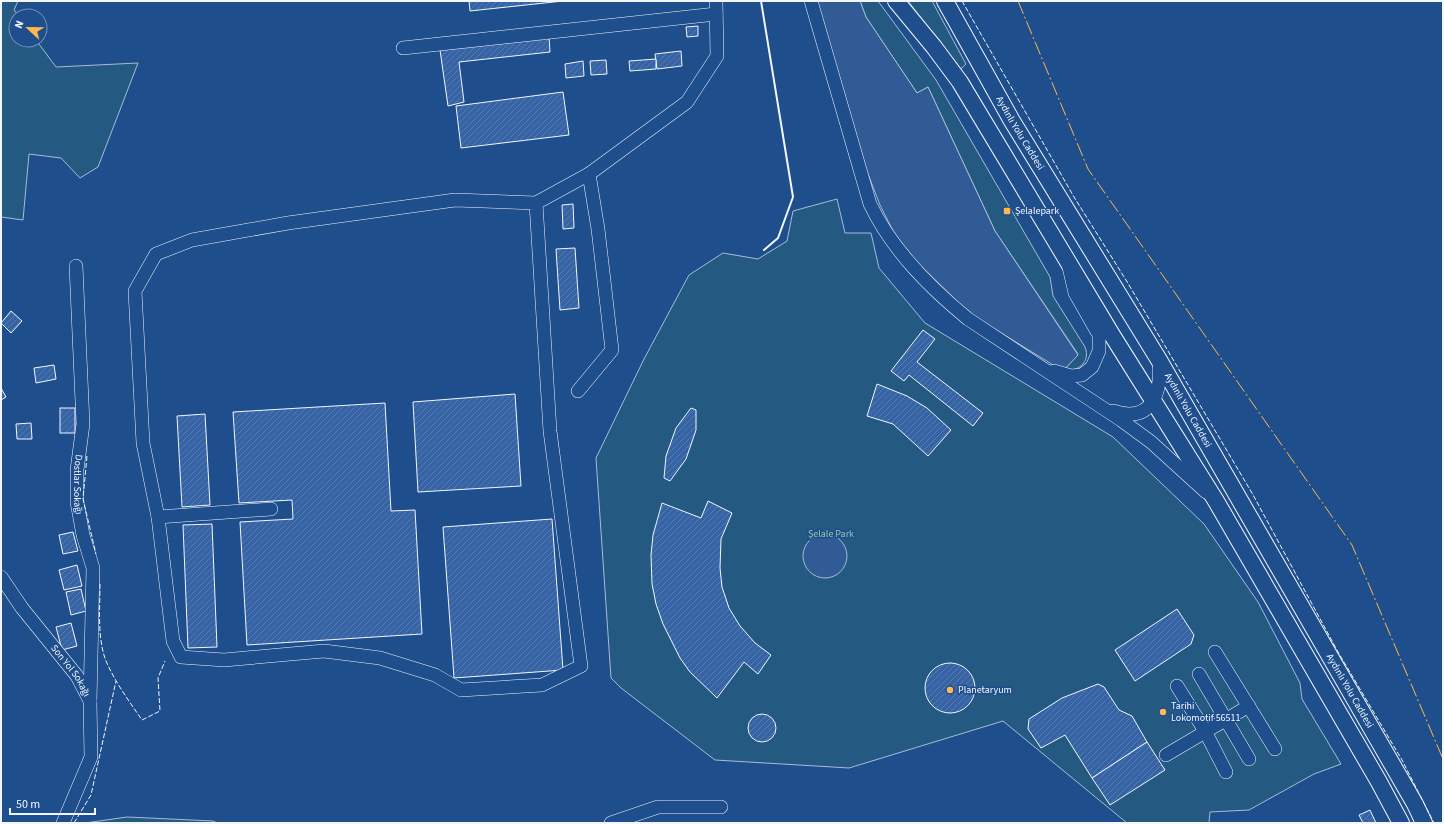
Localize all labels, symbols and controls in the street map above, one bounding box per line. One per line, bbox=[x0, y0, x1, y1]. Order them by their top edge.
north arrow bbox=[8, 8, 48, 48]
text: N bbox=[11, 18, 28, 31]
street label: Aydınlı Yolu Caddesi bbox=[993, 94, 1048, 173]
place label: Şelalepark bbox=[1015, 204, 1059, 218]
marker: Şelalepark bbox=[1002, 206, 1012, 216]
street label: Aydınlı Yolu Caddesi bbox=[1161, 370, 1215, 450]
street label: Dostlar Sokağı bbox=[70, 454, 86, 516]
park label: Şelale Park bbox=[808, 527, 854, 541]
street label: Son Yol Sokağı bbox=[47, 642, 94, 699]
street label: Aydınlı Yolu Caddesi bbox=[1323, 651, 1377, 731]
place label: Planetaryum bbox=[958, 683, 1012, 697]
marker: Planetaryum bbox=[945, 685, 955, 695]
place label: Tarihi Lokomotif 56511 bbox=[1171, 699, 1241, 725]
marker: Tarihi Lokomotif 56511 bbox=[1158, 707, 1168, 717]
scale bar bbox=[10, 790, 95, 816]
text: 50 m bbox=[16, 796, 40, 813]

